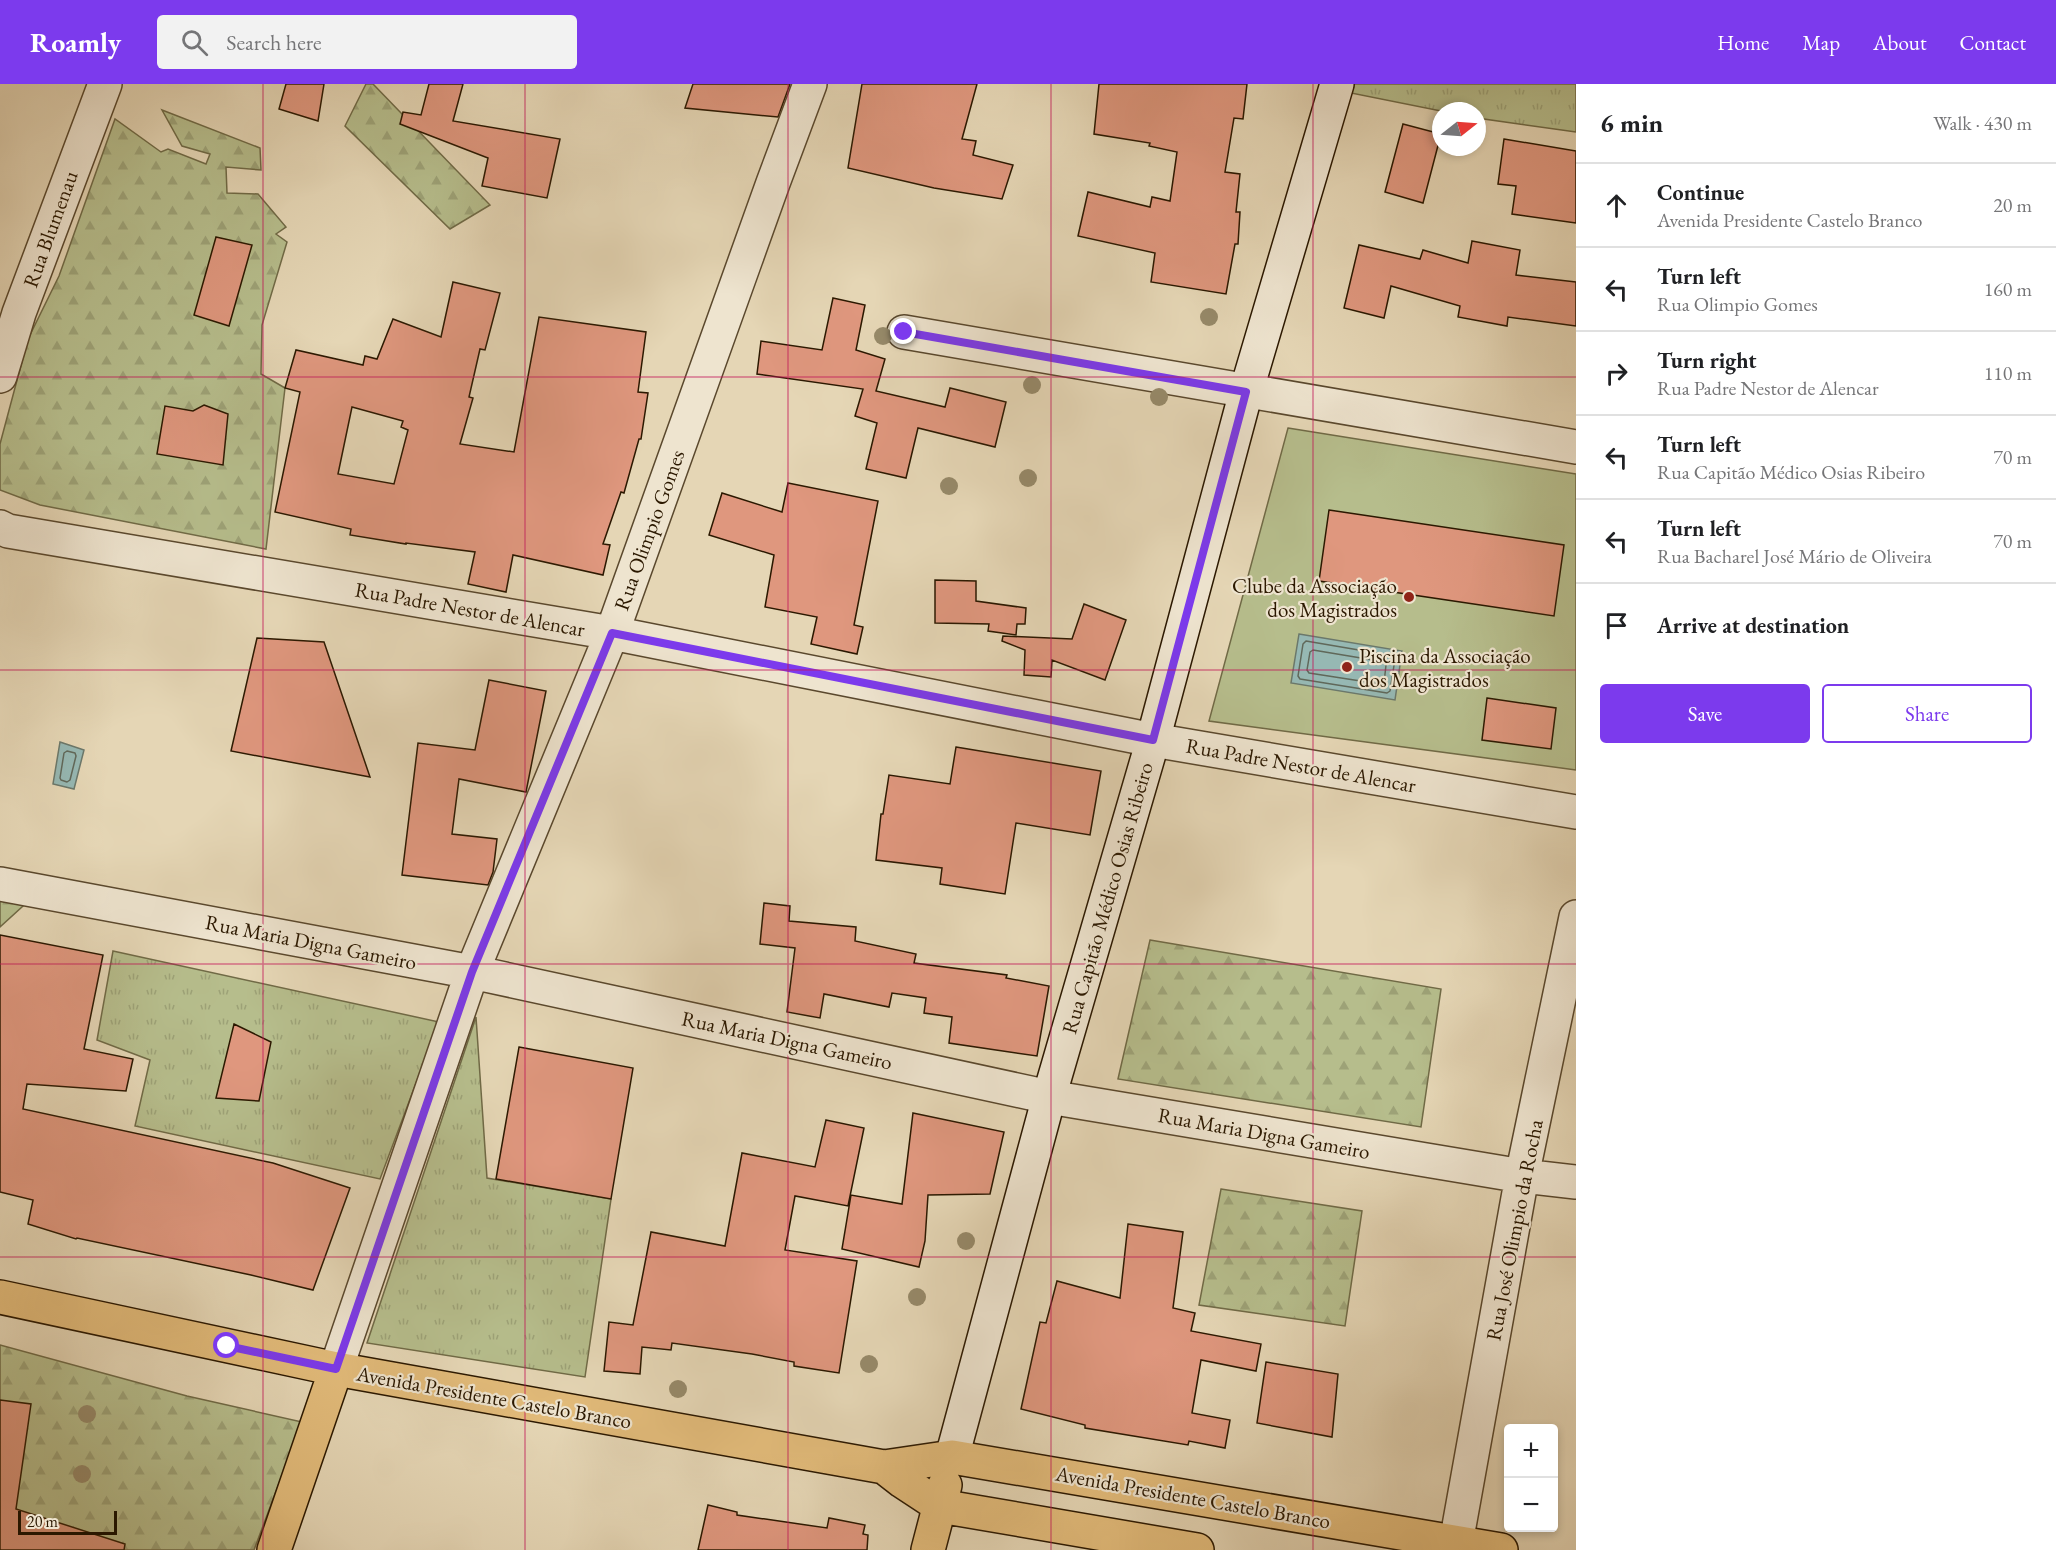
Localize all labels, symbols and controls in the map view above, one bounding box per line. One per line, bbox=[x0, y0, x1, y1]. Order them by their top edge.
search box bbox=[157, 15, 577, 69]
text: Roamly bbox=[30, 24, 121, 60]
icon: search bbox=[178, 26, 211, 59]
text: Search here bbox=[226, 28, 322, 57]
text: Home bbox=[1717, 29, 1769, 56]
text: Map bbox=[1802, 29, 1840, 56]
text: About bbox=[1873, 29, 1926, 56]
text: Contact bbox=[1959, 29, 2026, 56]
north arrow bbox=[1432, 102, 1486, 156]
text: 6 min bbox=[1600, 106, 1663, 140]
text: Walk · 430 m bbox=[1933, 110, 2032, 136]
street label: Rua Blumenau bbox=[16, 167, 84, 291]
text: Continue bbox=[1657, 178, 1744, 207]
icon: ahead bbox=[1600, 189, 1633, 222]
text: 20 m bbox=[1993, 192, 2032, 218]
text: Avenida Presidente Castelo Branco bbox=[1657, 207, 1923, 233]
text: Turn left bbox=[1657, 262, 1741, 291]
icon: left bbox=[1600, 273, 1633, 306]
text: 160 m bbox=[1984, 276, 2032, 302]
text: Rua Olimpio Gomes bbox=[1657, 291, 1818, 317]
route end bbox=[890, 318, 916, 344]
text: Turn right bbox=[1657, 346, 1756, 375]
icon: right bbox=[1600, 357, 1633, 390]
text: 110 m bbox=[1984, 360, 2032, 386]
text: Rua Padre Nestor de Alencar bbox=[1657, 375, 1879, 401]
text: Turn left bbox=[1657, 430, 1741, 459]
icon: left bbox=[1600, 441, 1633, 474]
text: 70 m bbox=[1993, 444, 2032, 470]
street label: Rua Olimpio Gomes bbox=[607, 446, 691, 614]
text: Rua Capitão Médico Osias Ribeiro bbox=[1657, 459, 1925, 485]
text: Turn left bbox=[1657, 514, 1741, 543]
icon: left bbox=[1600, 525, 1633, 558]
text: 70 m bbox=[1993, 528, 2032, 554]
text: Rua Bacharel José Mário de Oliveira bbox=[1657, 543, 1932, 569]
place label: Clube da Associação dos Magistrados bbox=[1232, 572, 1397, 623]
street label: Rua Padre Nestor de Alencar bbox=[353, 575, 587, 643]
marker: Clube da Associação dos Magistrados bbox=[1402, 590, 1416, 604]
icon: arrive bbox=[1600, 609, 1633, 642]
text: Arrive at destination bbox=[1657, 611, 1849, 640]
place label: Piscina da Associação dos Magistrados bbox=[1359, 642, 1531, 693]
marker: Piscina da Associação dos Magistrados bbox=[1340, 660, 1354, 674]
button: Save bbox=[1600, 684, 1810, 743]
button: Share bbox=[1822, 684, 2032, 743]
street label: Rua Padre Nestor de Alencar bbox=[1184, 731, 1418, 799]
street label: Rua Capitão Médico Osias Ribeiro bbox=[1055, 759, 1159, 1037]
street label: Rua Maria Digna Gameiro bbox=[203, 908, 419, 976]
street label: Rua Maria Digna Gameiro bbox=[679, 1004, 895, 1076]
street label: Rua Maria Digna Gameiro bbox=[1156, 1101, 1372, 1165]
street label: Rua José Olimpio da Rocha bbox=[1479, 1116, 1549, 1343]
route start bbox=[213, 1332, 239, 1358]
street label: Avenida Presidente Castelo Branco bbox=[353, 1359, 634, 1435]
map controls bbox=[1504, 1424, 1558, 1532]
button: + bbox=[1504, 1424, 1558, 1478]
street label: Avenida Presidente Castelo Branco bbox=[1052, 1459, 1333, 1535]
button: − bbox=[1504, 1478, 1558, 1532]
scale bar bbox=[18, 1508, 117, 1536]
text: 20 m bbox=[27, 1511, 58, 1532]

